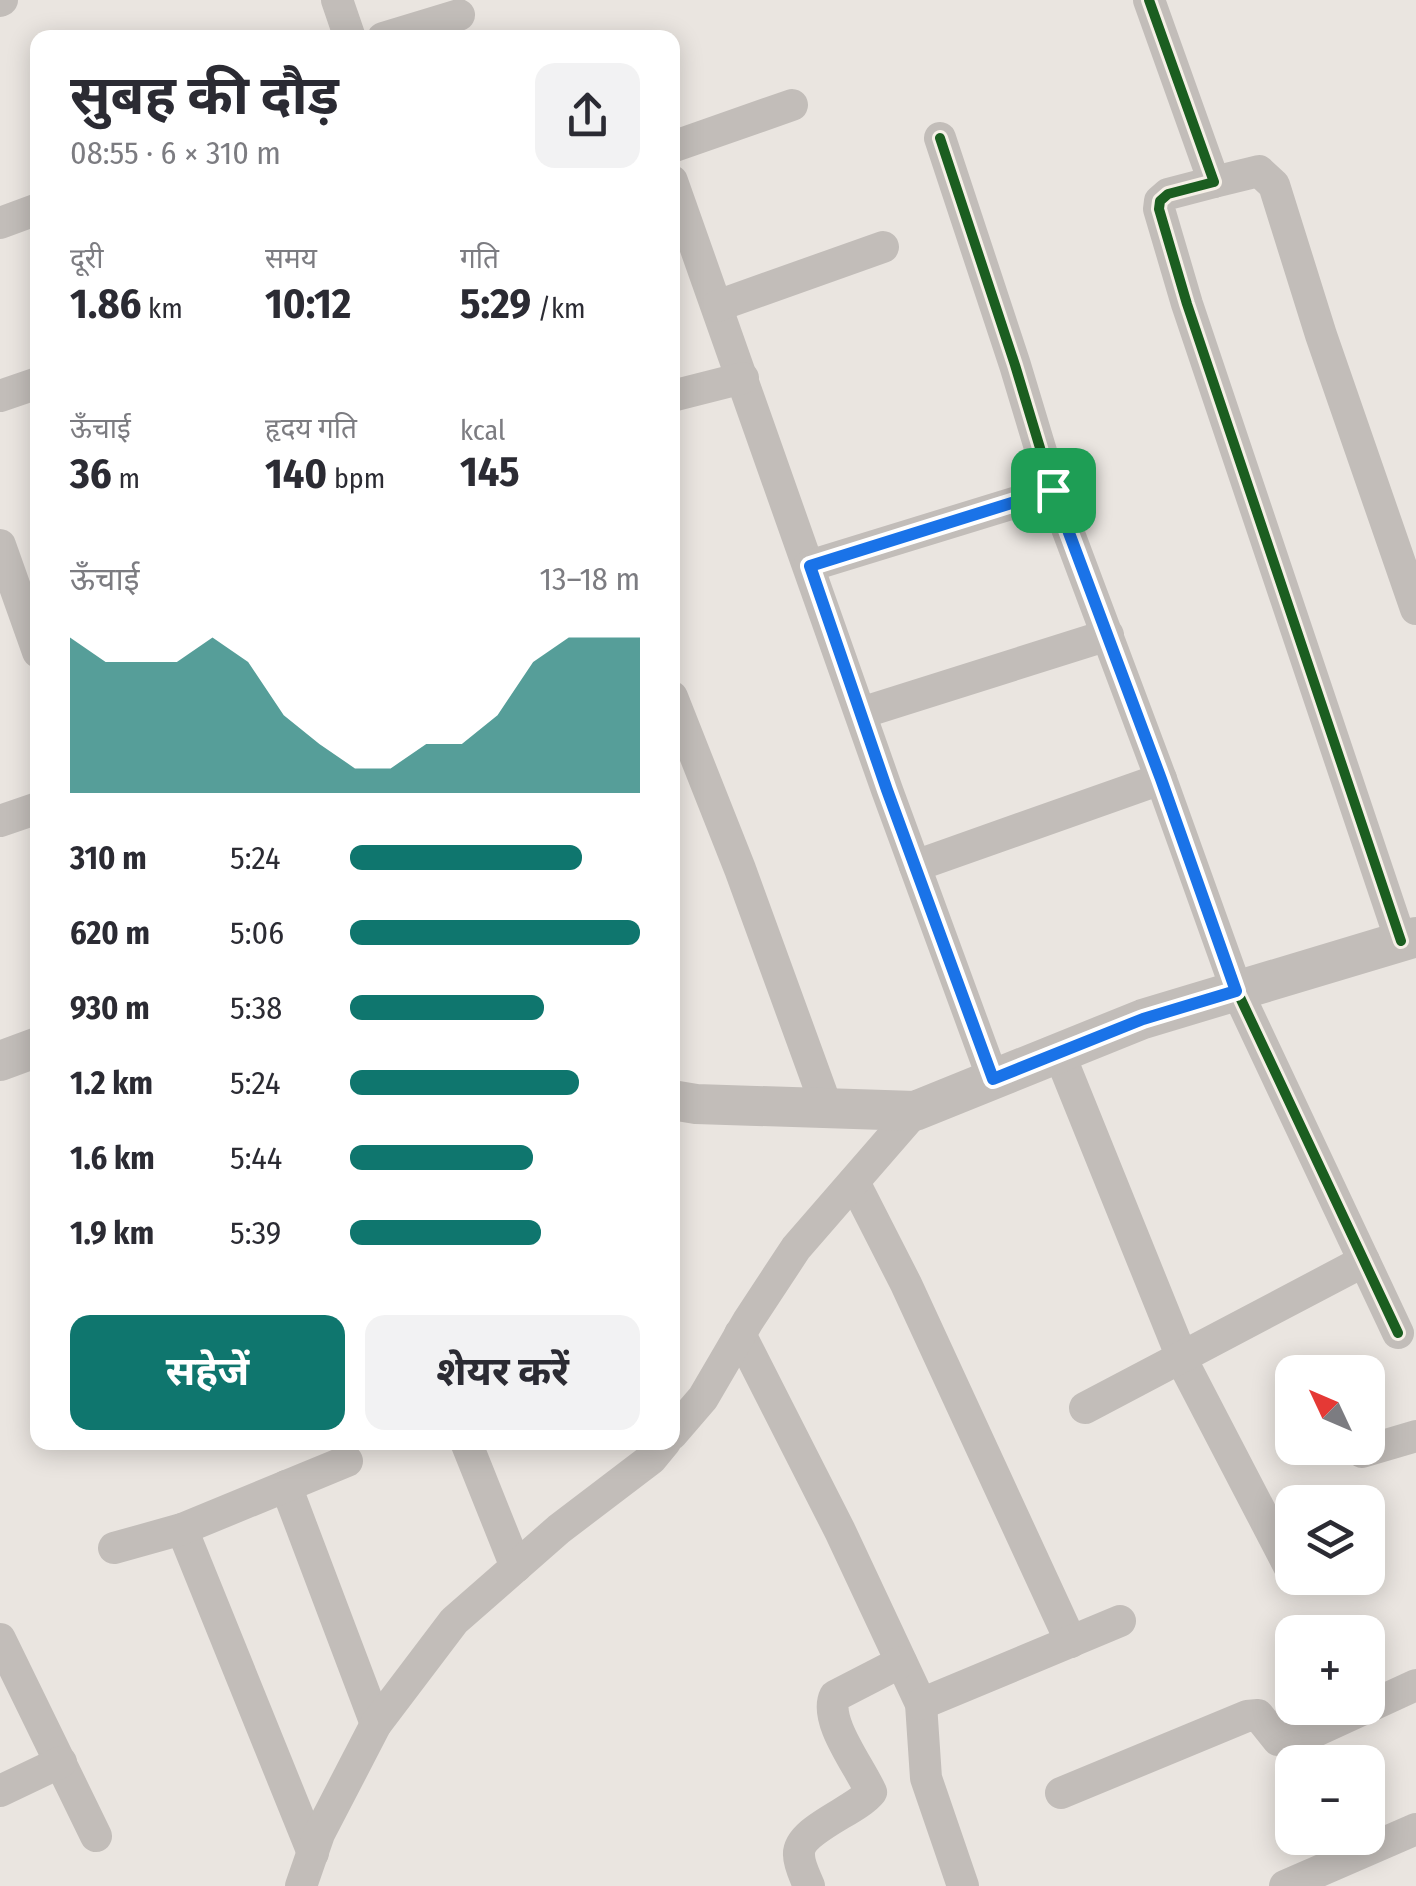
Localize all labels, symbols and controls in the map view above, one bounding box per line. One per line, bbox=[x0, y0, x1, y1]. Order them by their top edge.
text: सुबह की दौड़ bbox=[70, 63, 339, 129]
button: share bbox=[535, 63, 640, 168]
text: 08:55 · 6 × 310 m bbox=[70, 134, 281, 172]
text: दूरी bbox=[70, 242, 104, 275]
text: समय bbox=[265, 242, 317, 275]
text: गति bbox=[460, 242, 499, 275]
text: 1.86 bbox=[70, 279, 142, 329]
text: 10:12 bbox=[265, 279, 351, 329]
text: 5:29 bbox=[460, 279, 531, 329]
text: km bbox=[142, 292, 183, 325]
text: /km bbox=[531, 292, 585, 325]
text: ऊँचाई bbox=[70, 412, 131, 445]
text: हृदय गति bbox=[265, 412, 357, 445]
text: kcal bbox=[460, 414, 505, 447]
text: 145 bbox=[460, 447, 520, 497]
pin bbox=[1011, 448, 1096, 533]
text: 36 bbox=[70, 449, 112, 499]
text: 140 bbox=[265, 449, 327, 499]
text: m bbox=[112, 462, 140, 495]
text: bpm bbox=[327, 462, 385, 495]
icon: arrive bbox=[1026, 463, 1081, 518]
text: ऊँचाई bbox=[70, 560, 139, 598]
text: 13–18 m bbox=[540, 560, 640, 598]
text: 310 m bbox=[70, 839, 147, 877]
text: 5:24 bbox=[230, 839, 280, 877]
text: 620 m bbox=[70, 914, 150, 952]
text: 5:06 bbox=[230, 914, 284, 952]
text: 930 m bbox=[70, 989, 150, 1027]
text: 5:38 bbox=[230, 989, 282, 1027]
text: 1.2 km bbox=[70, 1064, 153, 1102]
text: 5:24 bbox=[230, 1064, 280, 1102]
text: 1.6 km bbox=[70, 1139, 155, 1177]
text: 5:44 bbox=[230, 1139, 282, 1177]
text: 1.9 km bbox=[70, 1214, 154, 1252]
text: 5:39 bbox=[230, 1214, 281, 1252]
button: सहेजें bbox=[70, 1315, 345, 1430]
button: शेयर करें bbox=[365, 1315, 640, 1430]
north arrow bbox=[1275, 1355, 1385, 1465]
map controls bbox=[1275, 1355, 1385, 1855]
button: layers bbox=[1275, 1485, 1385, 1595]
button: + bbox=[1275, 1615, 1385, 1725]
button: − bbox=[1275, 1745, 1385, 1855]

